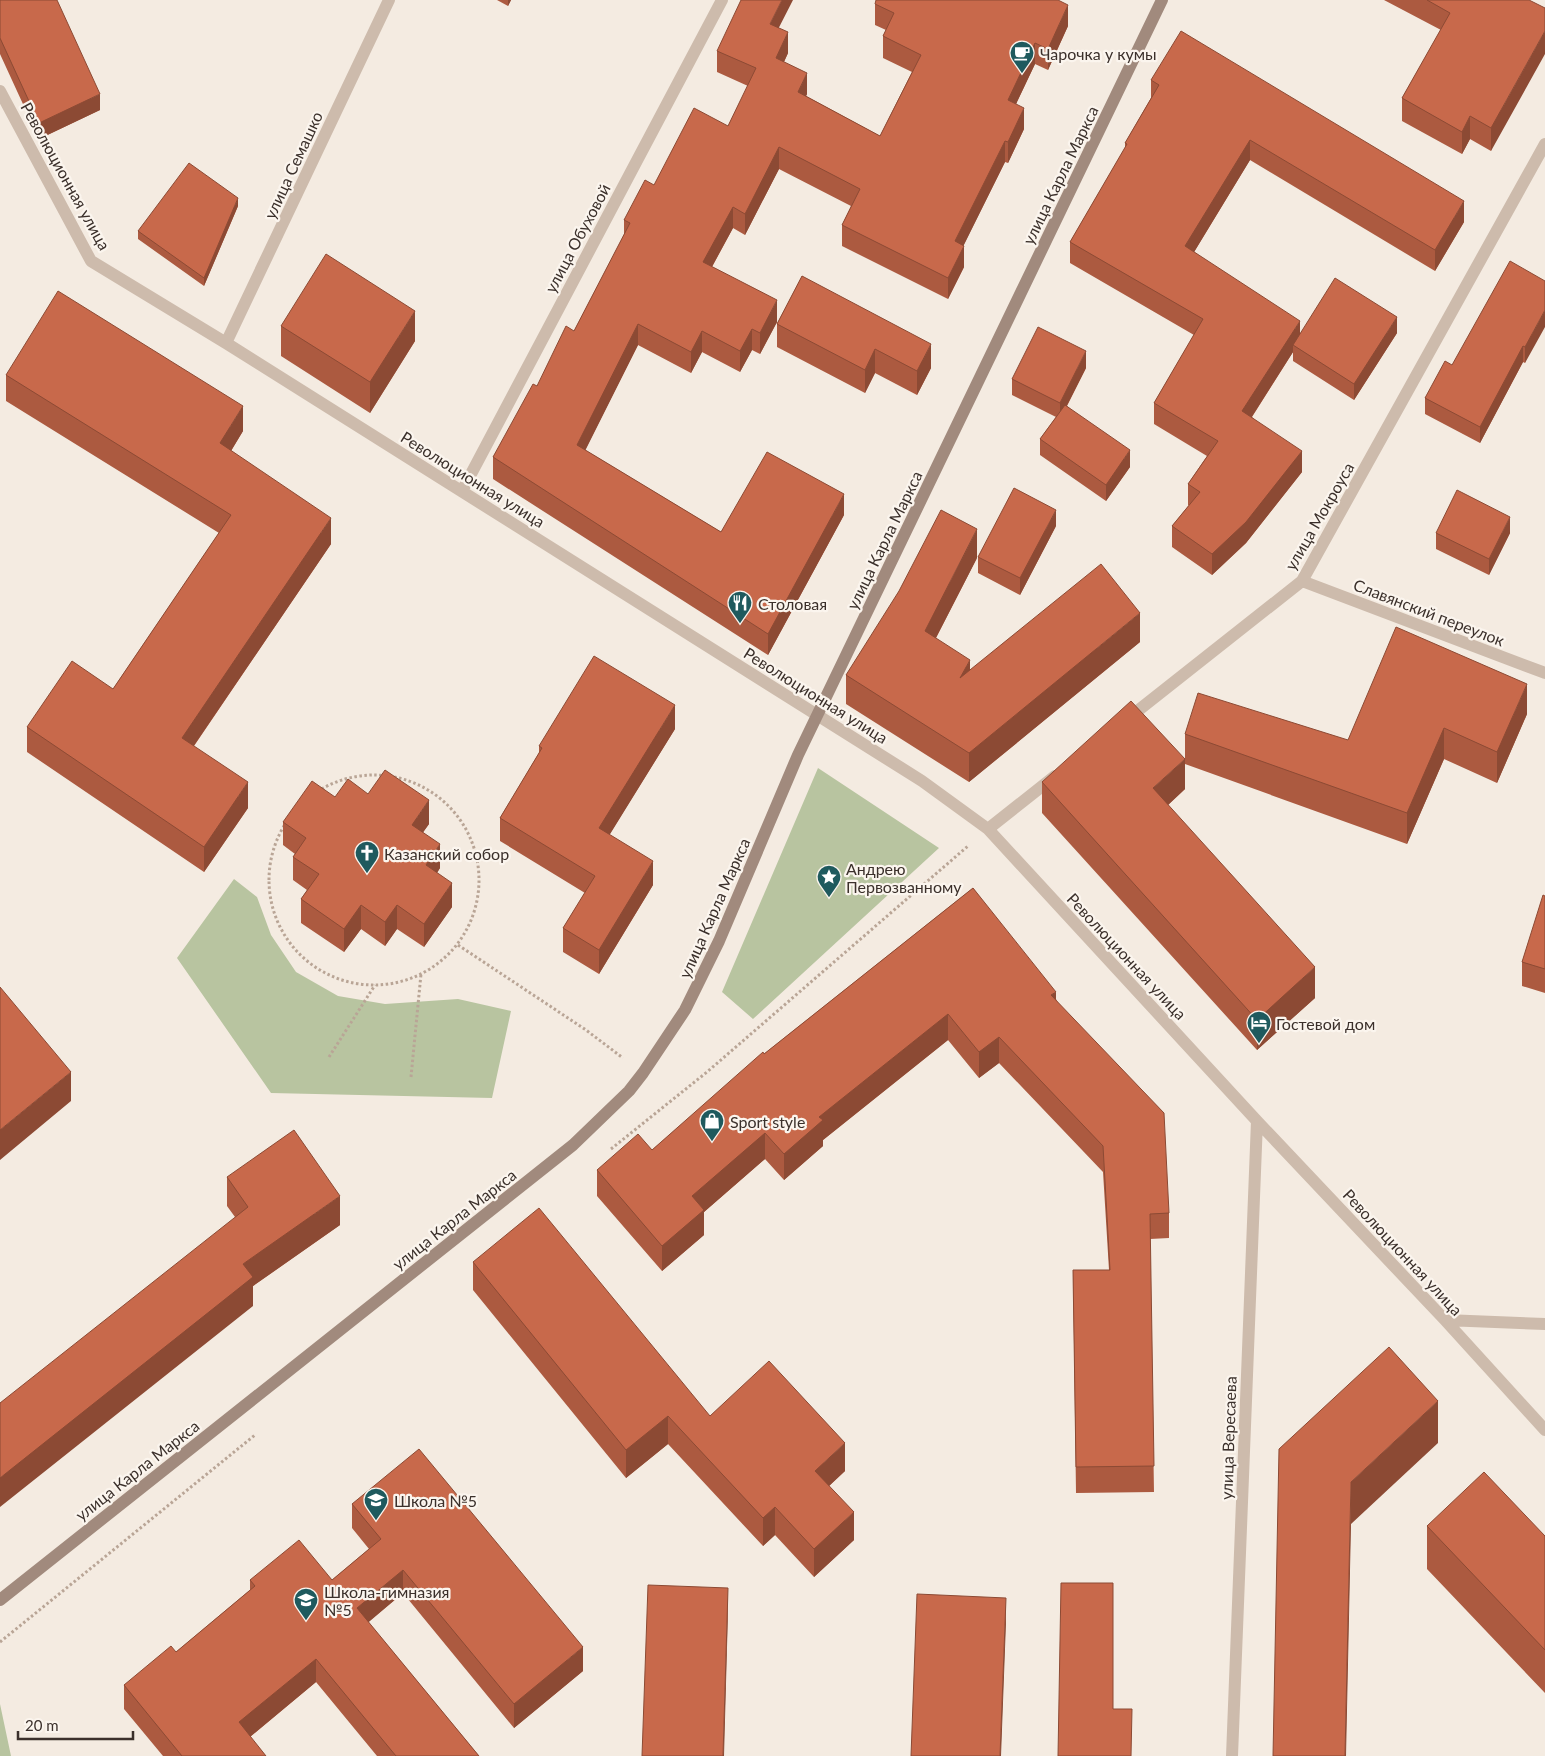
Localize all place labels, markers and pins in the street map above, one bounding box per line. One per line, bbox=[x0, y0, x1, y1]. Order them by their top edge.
cafe icon: Чарочка у кумы bbox=[1009, 40, 1035, 74]
place label: Чарочка у кумы bbox=[1040, 44, 1157, 63]
restaurant icon: Столовая bbox=[727, 590, 753, 624]
place label: Столовая bbox=[758, 594, 827, 613]
church icon: Казанский собор bbox=[354, 840, 380, 874]
place label: Казанский собор bbox=[384, 844, 509, 863]
place label: Андрею Первозванному bbox=[846, 859, 962, 896]
place icon: Андрею Первозванному bbox=[816, 864, 842, 898]
hotel icon: Гостевой дом bbox=[1246, 1010, 1272, 1044]
place label: Гостевой дом bbox=[1276, 1014, 1375, 1033]
shop icon: Sport style bbox=[699, 1108, 725, 1142]
place label: Sport style bbox=[730, 1112, 805, 1131]
school or university icon: Школа №5 bbox=[363, 1487, 389, 1521]
place label: Школа №5 bbox=[394, 1491, 477, 1510]
place label: Школа-гимназия №5 bbox=[324, 1582, 450, 1619]
school or university icon: Школа-гимназия №5 bbox=[293, 1587, 319, 1621]

